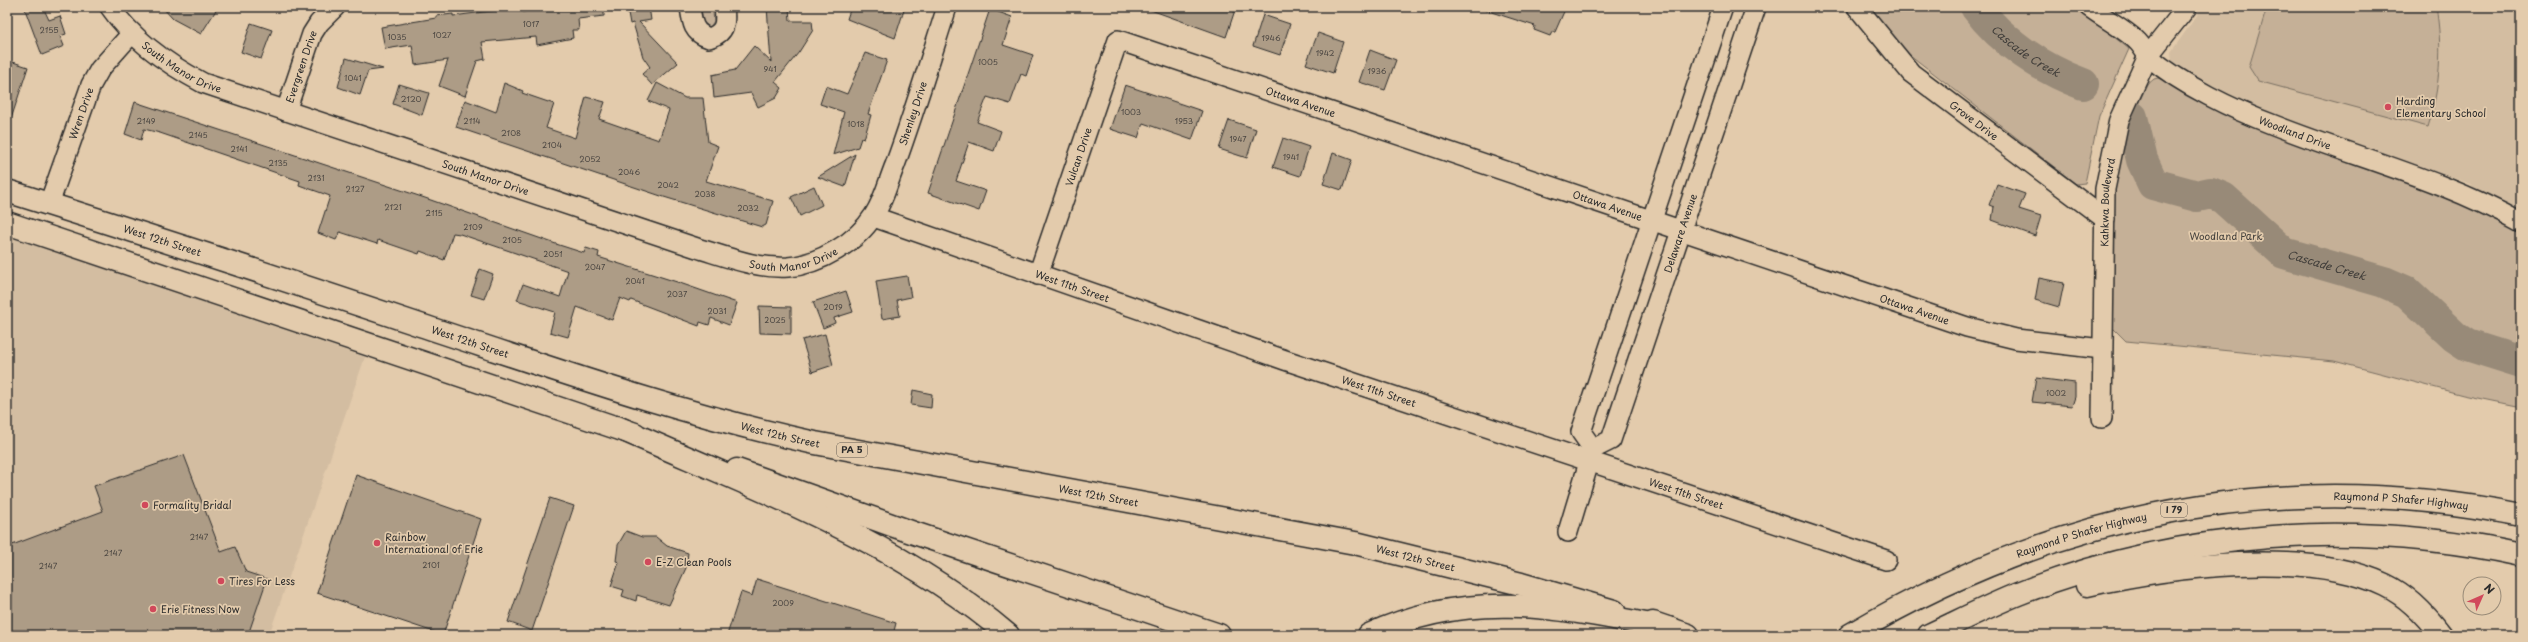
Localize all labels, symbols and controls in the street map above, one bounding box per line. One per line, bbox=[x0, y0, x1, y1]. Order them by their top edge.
house number: 1017 bbox=[523, 18, 540, 30]
water label: Cascade Creek bbox=[1988, 21, 2064, 82]
house number: 2155 bbox=[39, 24, 59, 36]
street label: Evergreen Drive bbox=[281, 27, 320, 105]
house number: 1027 bbox=[433, 29, 452, 41]
house number: 1035 bbox=[387, 31, 407, 43]
house number: 1946 bbox=[1261, 32, 1281, 44]
street label: South Manor Drive bbox=[139, 37, 224, 96]
house number: 1942 bbox=[1316, 47, 1335, 59]
house number: 1005 bbox=[978, 56, 998, 68]
house number: 941 bbox=[763, 63, 777, 75]
house number: 1936 bbox=[1368, 65, 1387, 77]
house number: 1041 bbox=[344, 72, 362, 84]
street label: Shenley Drive bbox=[895, 79, 930, 147]
street label: Ottawa Avenue bbox=[1264, 82, 1338, 120]
street label: Wren Drive bbox=[64, 85, 97, 141]
house number: 2120 bbox=[401, 93, 421, 105]
place label: Harding Elementary School bbox=[2396, 93, 2486, 120]
street label: Grove Drive bbox=[1947, 97, 2002, 143]
marker: Harding Elementary School bbox=[2383, 102, 2393, 112]
house number: 1003 bbox=[1121, 106, 1141, 118]
street label: Woodland Drive bbox=[2257, 112, 2333, 153]
house number: 2149 bbox=[136, 115, 156, 127]
house number: 2114 bbox=[463, 115, 481, 127]
house number: 1953 bbox=[1175, 115, 1193, 127]
house number: 1018 bbox=[847, 118, 865, 130]
street label: Vulcan Drive bbox=[1061, 125, 1095, 188]
house number: 2108 bbox=[501, 127, 521, 139]
house number: 2145 bbox=[188, 129, 208, 141]
house number: 1947 bbox=[1229, 133, 1247, 145]
house number: 2104 bbox=[542, 139, 562, 151]
house number: 2141 bbox=[230, 143, 248, 155]
house number: 1941 bbox=[1283, 151, 1299, 163]
house number: 2052 bbox=[579, 153, 601, 165]
street label: South Manor Drive bbox=[440, 155, 531, 198]
street label: Kahkwa Boulevard bbox=[2096, 156, 2118, 247]
house number: 2135 bbox=[268, 157, 288, 169]
house number: 2046 bbox=[618, 166, 640, 178]
house number: 2131 bbox=[307, 172, 325, 184]
house number: 2042 bbox=[657, 179, 679, 191]
house number: 2127 bbox=[346, 183, 365, 195]
street label: Ottawa Avenue bbox=[1571, 186, 1645, 224]
house number: 2038 bbox=[694, 188, 716, 200]
street label: Delaware Avenue bbox=[1660, 191, 1700, 275]
house number: 2121 bbox=[384, 201, 402, 213]
house number: 2032 bbox=[737, 202, 759, 214]
house number: 2115 bbox=[425, 207, 443, 219]
street label: West 12th Street bbox=[122, 220, 203, 259]
house number: 2109 bbox=[463, 221, 483, 233]
park label: Woodland Park bbox=[2189, 228, 2263, 243]
house number: 2105 bbox=[502, 234, 522, 246]
street label: South Manor Drive bbox=[748, 243, 840, 274]
water label: Cascade Creek bbox=[2285, 245, 2369, 285]
house number: 2051 bbox=[543, 248, 563, 260]
house number: 2047 bbox=[585, 261, 606, 273]
street label: West 11th Street bbox=[1033, 266, 1112, 305]
house number: 2041 bbox=[625, 275, 645, 287]
house number: 2037 bbox=[667, 288, 688, 300]
street label: Ottawa Avenue bbox=[1878, 290, 1952, 328]
house number: 2019 bbox=[823, 301, 843, 313]
house number: 2031 bbox=[707, 305, 727, 317]
house number: 2025 bbox=[764, 314, 786, 326]
street label: West 12th Street bbox=[430, 321, 511, 361]
street label: West 11th Street bbox=[1340, 371, 1418, 410]
house number: 1002 bbox=[2046, 387, 2066, 399]
street label: West 12th Street bbox=[739, 418, 821, 451]
road number: PA 5 bbox=[837, 443, 867, 457]
street label: West 11th Street bbox=[1647, 474, 1726, 512]
street label: West 12th Street bbox=[1057, 480, 1140, 510]
street label: Raymond P Shafer Highway bbox=[2334, 488, 2469, 514]
place label: Formality Bridal bbox=[153, 497, 232, 512]
marker: Formality Bridal bbox=[140, 500, 150, 510]
road number: I 79 bbox=[2161, 503, 2187, 517]
street label: Raymond P Shafer Highway bbox=[2014, 508, 2148, 561]
place label: Rainbow International of Erie bbox=[385, 529, 483, 556]
house number: 2147 bbox=[190, 531, 209, 543]
marker: Rainbow International of Erie bbox=[372, 538, 382, 548]
street label: West 12th Street bbox=[1374, 540, 1457, 574]
house number: 2147 bbox=[104, 547, 123, 559]
place label: E-Z Clean Pools bbox=[656, 554, 732, 569]
marker: E-Z Clean Pools bbox=[643, 557, 653, 567]
house number: 2101 bbox=[422, 559, 440, 571]
house number: 2147 bbox=[39, 560, 58, 572]
place label: Tires For Less bbox=[229, 573, 295, 588]
marker: Tires For Less bbox=[216, 576, 226, 586]
north arrow bbox=[2462, 576, 2502, 616]
text: N bbox=[2480, 579, 2499, 598]
house number: 2009 bbox=[772, 597, 794, 609]
place label: Erie Fitness Now bbox=[161, 601, 240, 616]
marker: Erie Fitness Now bbox=[148, 604, 158, 614]

